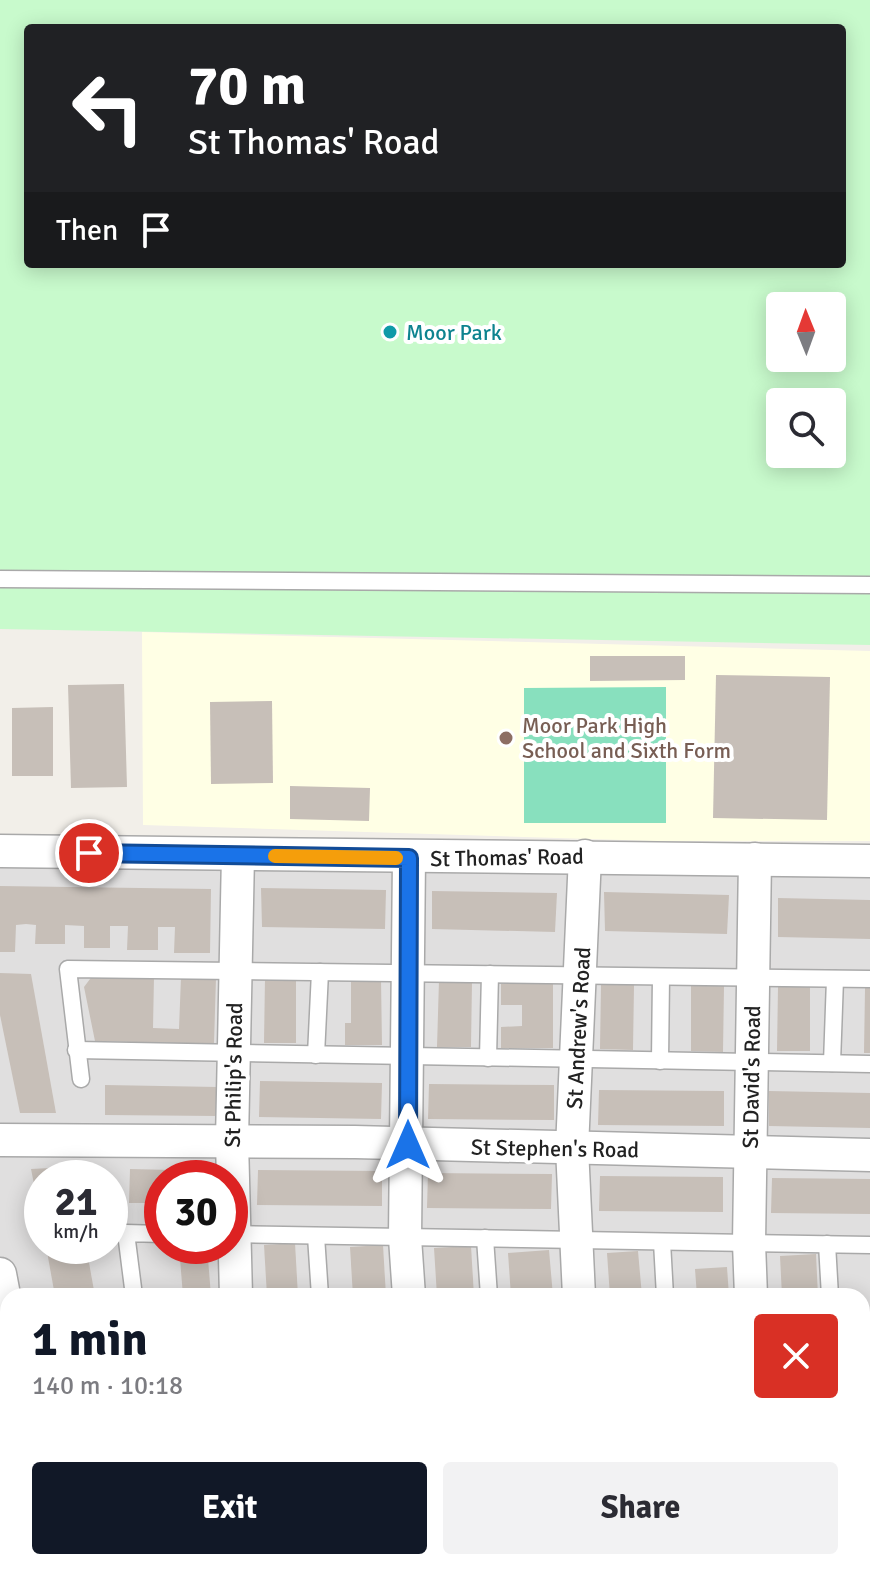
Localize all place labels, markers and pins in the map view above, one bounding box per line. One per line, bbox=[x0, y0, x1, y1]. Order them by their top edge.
place label: Moor Park bbox=[406, 319, 502, 346]
marker: Moor Park bbox=[381, 323, 399, 341]
place label: Moor Park High School and Sixth Form bbox=[522, 712, 731, 764]
marker: Moor Park High School and Sixth Form bbox=[497, 729, 515, 747]
pin bbox=[55, 819, 123, 887]

